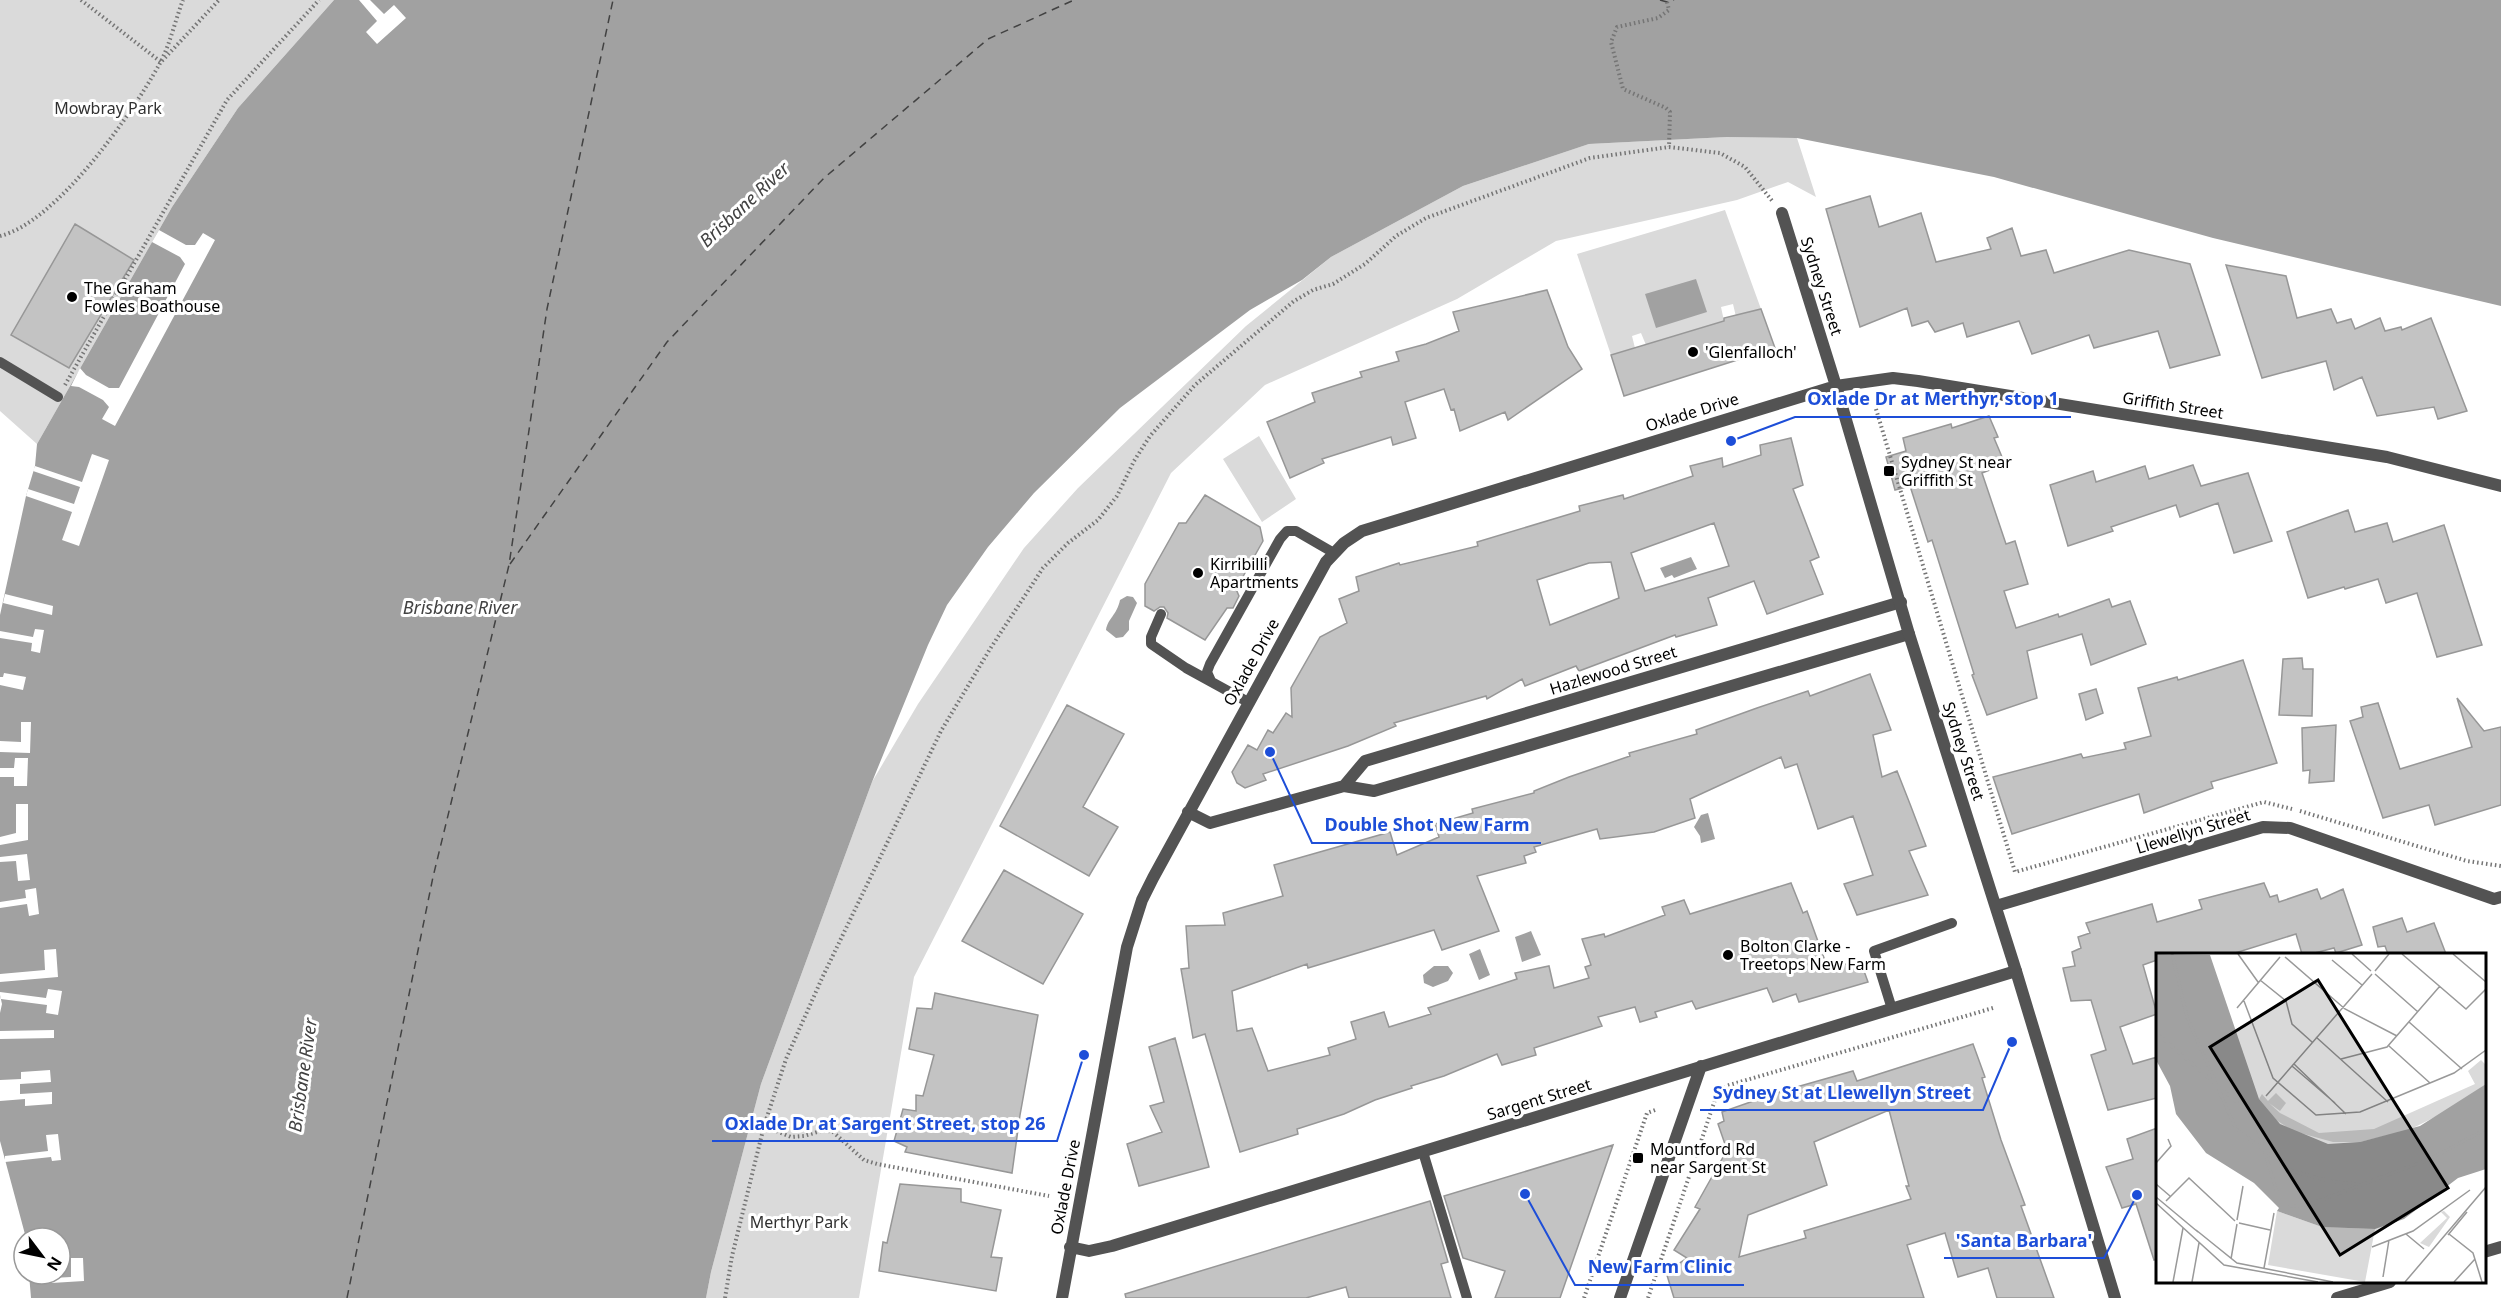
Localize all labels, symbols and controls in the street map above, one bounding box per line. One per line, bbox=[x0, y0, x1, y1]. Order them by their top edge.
park label: Mowbray Park bbox=[54, 97, 162, 119]
water label: Brisbane River bbox=[694, 156, 795, 252]
street label: Sydney Street bbox=[1796, 234, 1848, 338]
place label: The Graham Fowles Boathouse bbox=[84, 277, 220, 317]
marker: The Graham Fowles Boathouse bbox=[65, 290, 79, 304]
place label: 'Glenfalloch' bbox=[1705, 341, 1797, 363]
marker: 'Glenfalloch' bbox=[1686, 345, 1700, 359]
callout: Oxlade Dr at Merthyr, stop 1 bbox=[1795, 381, 2071, 417]
text: Oxlade Dr at Merthyr, stop 1 bbox=[1807, 386, 2059, 410]
street label: Griffith Street bbox=[2121, 386, 2225, 424]
street label: Oxlade Drive bbox=[1643, 387, 1741, 437]
place label: Sydney St near Griffith St bbox=[1901, 451, 2012, 491]
marker: Sydney St near Griffith St bbox=[1882, 464, 1896, 478]
place label: Kirribilli Apartments bbox=[1210, 553, 1299, 593]
marker: Kirribilli Apartments bbox=[1191, 566, 1205, 580]
water label: Brisbane River bbox=[403, 595, 518, 619]
street label: Oxlade Drive bbox=[1218, 614, 1284, 710]
street label: Hazlewood Street bbox=[1547, 640, 1679, 700]
street label: Sydney Street bbox=[1938, 699, 1990, 803]
street label: Llewellyn Street bbox=[2133, 803, 2253, 859]
callout: Double Shot New Farm bbox=[1312, 807, 1541, 843]
text: Double Shot New Farm bbox=[1324, 812, 1530, 836]
place label: Bolton Clarke - Treetops New Farm bbox=[1740, 935, 1886, 975]
marker: Bolton Clarke - Treetops New Farm bbox=[1721, 948, 1735, 962]
inset map bbox=[2156, 953, 2486, 1283]
water label: Brisbane River bbox=[282, 1016, 322, 1133]
street label: Sargent Street bbox=[1484, 1073, 1594, 1125]
callout: Sydney St at Llewellyn Street bbox=[1700, 1074, 1983, 1110]
text: Sydney St at Llewellyn Street bbox=[1713, 1080, 1971, 1104]
callout: Oxlade Dr at Sargent Street, stop 26 bbox=[712, 1105, 1057, 1141]
text: Oxlade Dr at Sargent Street, stop 26 bbox=[725, 1111, 1045, 1135]
street label: Oxlade Drive bbox=[1045, 1137, 1085, 1237]
place label: Mountford Rd near Sargent St bbox=[1650, 1138, 1766, 1178]
marker: Mountford Rd near Sargent St bbox=[1631, 1151, 1645, 1165]
park label: Merthyr Park bbox=[750, 1211, 849, 1233]
callout: 'Santa Barbara' bbox=[1944, 1222, 2104, 1258]
north arrow bbox=[12, 1226, 72, 1286]
text: 'Santa Barbara' bbox=[1956, 1228, 2092, 1252]
callout: New Farm Clinic bbox=[1575, 1249, 1744, 1285]
text: N bbox=[42, 1253, 67, 1275]
text: New Farm Clinic bbox=[1588, 1254, 1732, 1278]

